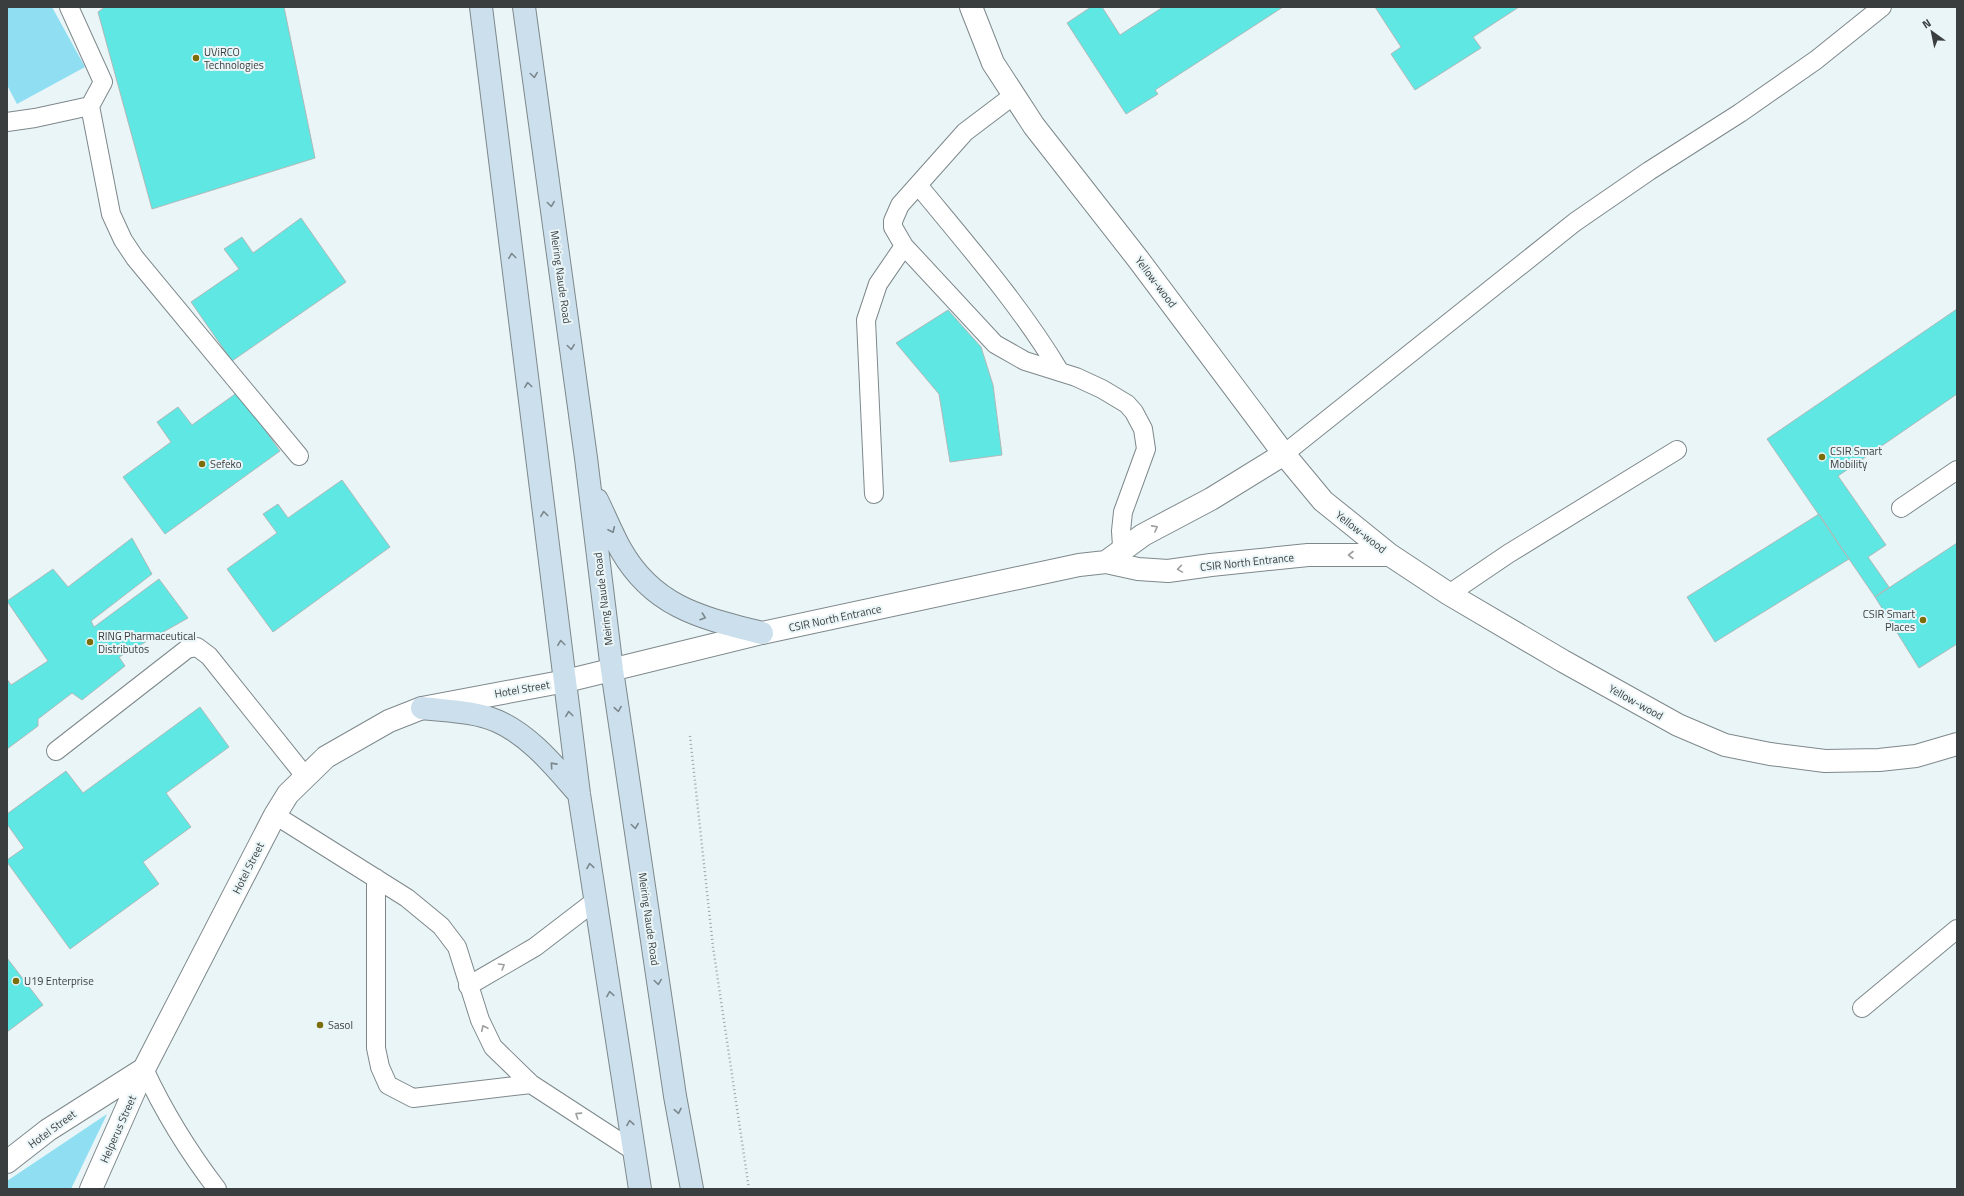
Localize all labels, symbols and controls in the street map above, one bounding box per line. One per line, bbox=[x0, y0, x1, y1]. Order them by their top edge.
north arrow bbox=[1912, 12, 1952, 52]
text: N bbox=[1919, 15, 1934, 32]
place label: UViRCO Technologies bbox=[204, 44, 264, 73]
marker: UViRCO Technologies bbox=[191, 53, 201, 63]
one-way arrow bbox=[529, 72, 538, 78]
one-way arrow bbox=[546, 201, 555, 207]
street label: Meiring Naude Road bbox=[547, 229, 575, 325]
one-way arrow bbox=[508, 253, 517, 259]
street label: Yellow-wood bbox=[1131, 253, 1181, 311]
one-way arrow bbox=[566, 343, 575, 350]
one-way arrow bbox=[524, 382, 533, 388]
place label: CSIR Smart Mobility bbox=[1830, 443, 1882, 472]
marker: CSIR Smart Mobility bbox=[1817, 452, 1827, 462]
place label: Sefeko bbox=[210, 456, 242, 472]
marker: Sefeko bbox=[197, 459, 207, 469]
street label: Yellow-wood bbox=[1332, 507, 1390, 557]
one-way arrow bbox=[540, 511, 549, 517]
one-way arrow bbox=[1151, 525, 1159, 533]
one-way arrow bbox=[607, 526, 615, 534]
street label: CSIR North Entrance bbox=[1199, 549, 1295, 575]
street label: Meiring Naude Road bbox=[589, 551, 617, 647]
one-way arrow bbox=[1348, 551, 1354, 559]
one-way arrow bbox=[1177, 564, 1183, 573]
street label: CSIR North Entrance bbox=[787, 600, 883, 636]
place label: CSIR Smart Places bbox=[1863, 606, 1915, 635]
one-way arrow bbox=[700, 613, 707, 621]
marker: CSIR Smart Places bbox=[1918, 615, 1928, 625]
place label: RING Pharmaceutical Distributos bbox=[98, 628, 196, 657]
marker: RING Pharmaceutical Distributos bbox=[85, 637, 95, 647]
one-way arrow bbox=[557, 640, 566, 646]
street label: Hotel Street bbox=[493, 676, 551, 702]
street label: Yellow-wood bbox=[1606, 680, 1666, 724]
one-way arrow bbox=[613, 706, 622, 712]
one-way arrow bbox=[565, 711, 574, 717]
one-way arrow bbox=[550, 762, 558, 770]
one-way arrow bbox=[630, 823, 639, 829]
street label: Hotel Street bbox=[228, 839, 268, 897]
one-way arrow bbox=[586, 863, 595, 869]
street label: Meiring Naude Road bbox=[635, 871, 663, 967]
one-way arrow bbox=[498, 964, 505, 971]
place label: U19 Enterprise bbox=[24, 973, 94, 989]
marker: U19 Enterprise bbox=[11, 976, 21, 986]
one-way arrow bbox=[653, 979, 662, 985]
one-way arrow bbox=[606, 991, 615, 998]
place label: Sasol bbox=[328, 1017, 353, 1033]
marker: Sasol bbox=[315, 1020, 325, 1030]
one-way arrow bbox=[481, 1025, 489, 1032]
street label: Helperus Street bbox=[96, 1093, 140, 1165]
street label: Hotel Street bbox=[25, 1106, 79, 1152]
one-way arrow bbox=[673, 1108, 681, 1114]
one-way arrow bbox=[575, 1112, 582, 1119]
one-way arrow bbox=[626, 1120, 634, 1126]

